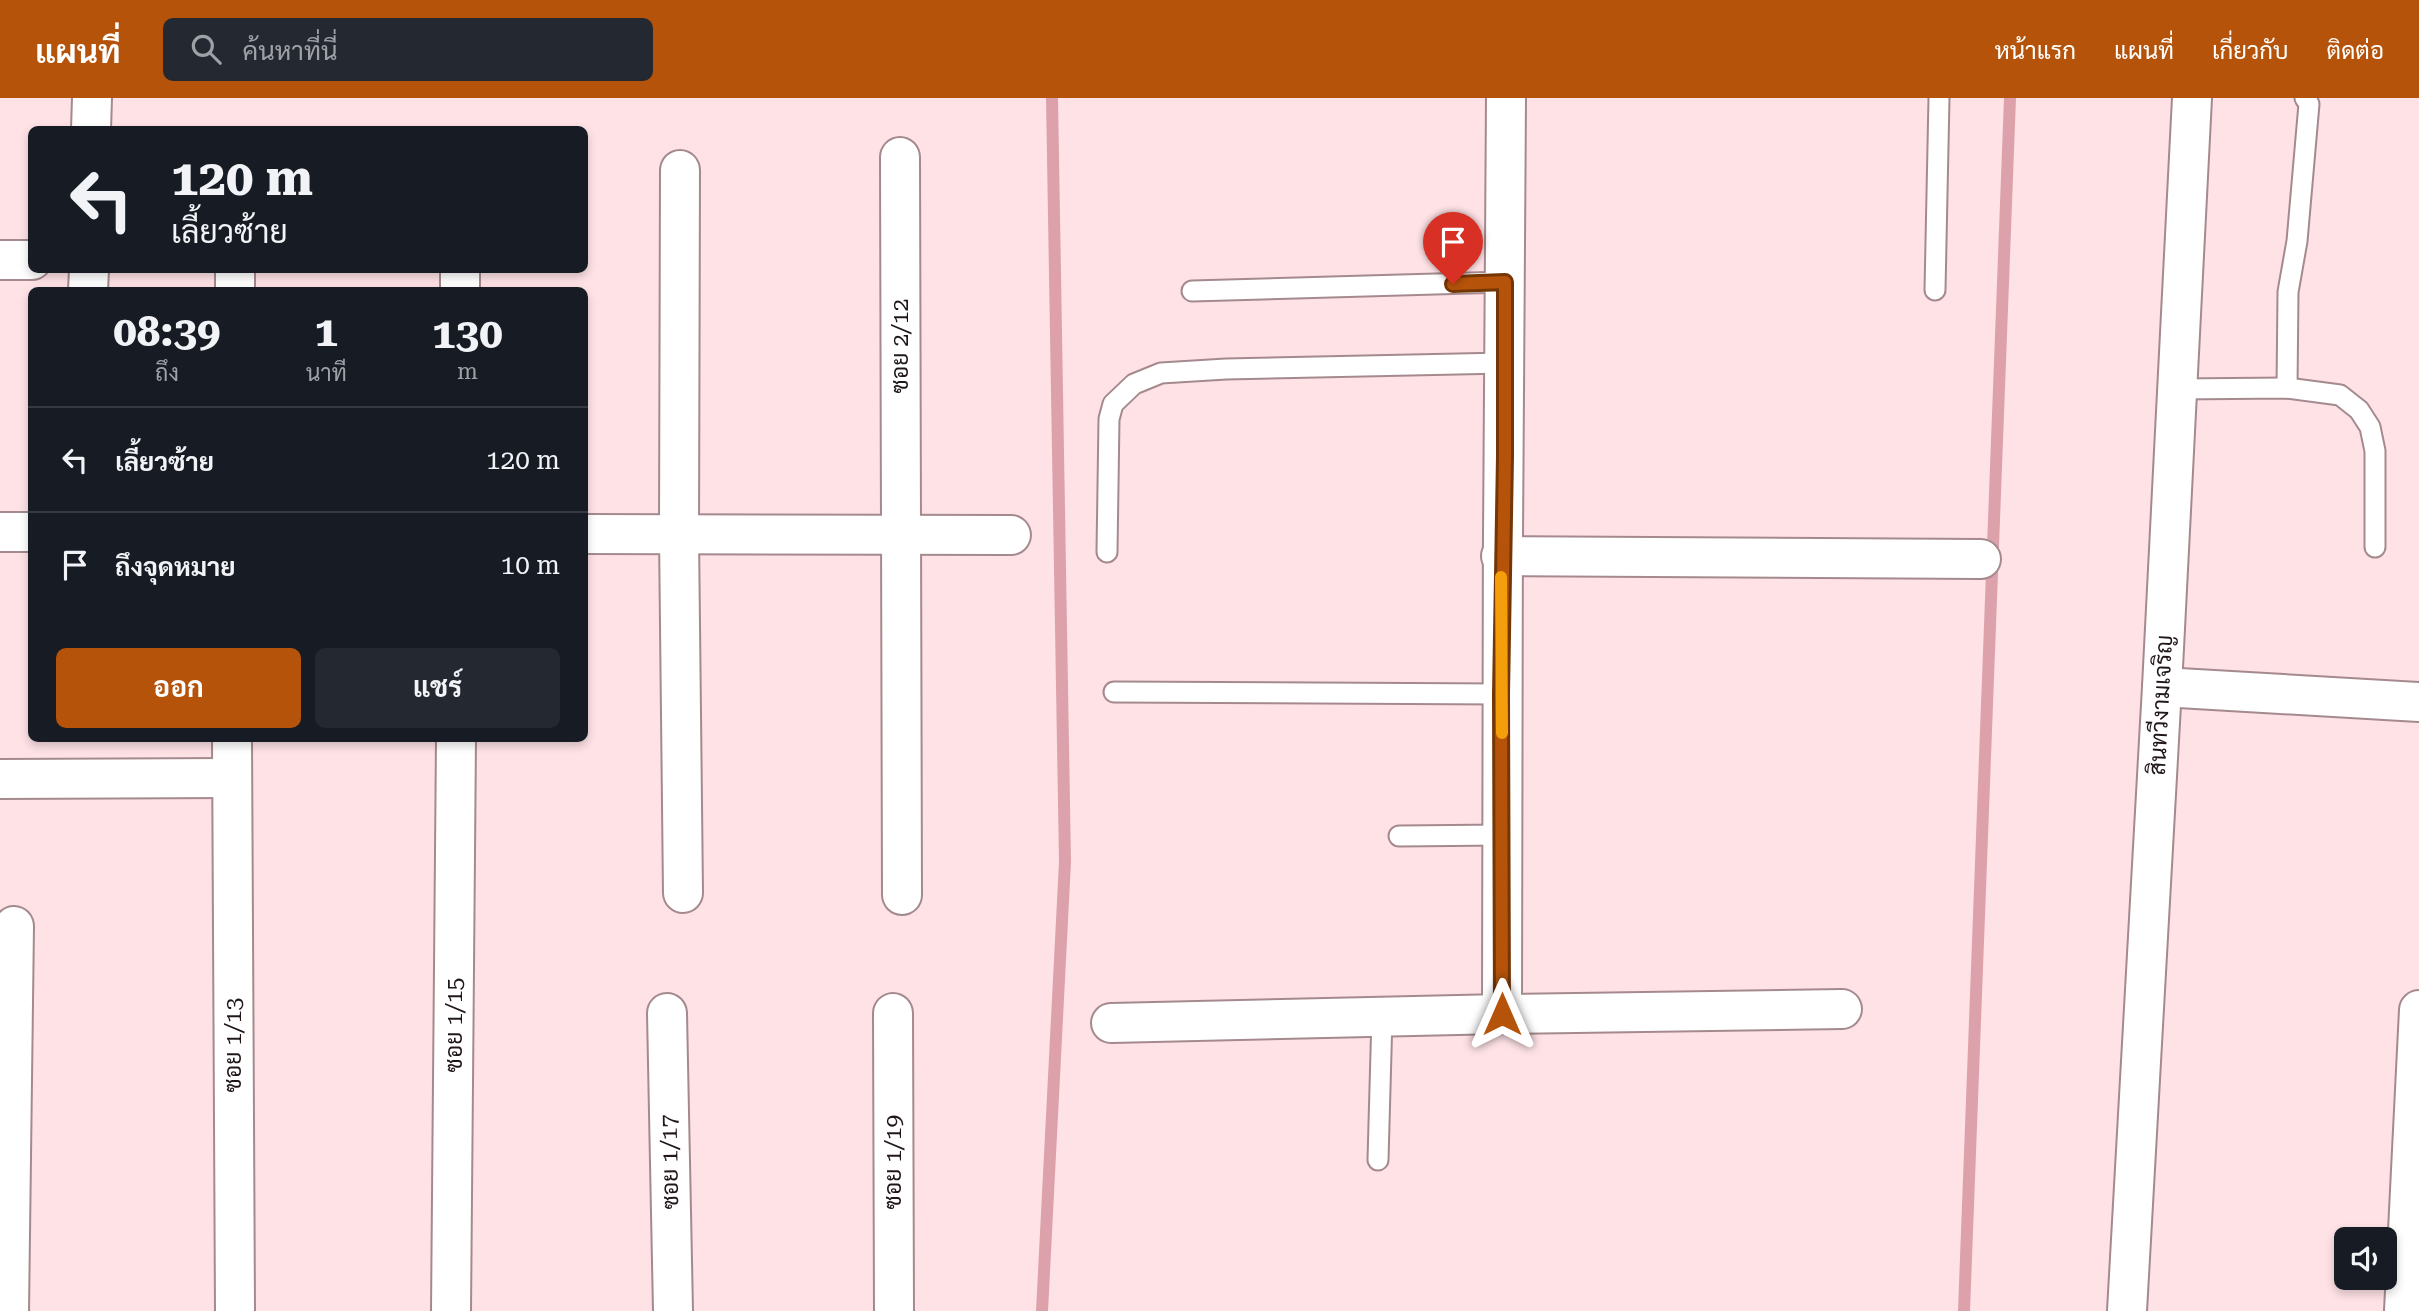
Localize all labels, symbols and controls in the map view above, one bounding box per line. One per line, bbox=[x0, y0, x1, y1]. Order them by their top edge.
search box bbox=[163, 18, 653, 81]
icon: search bbox=[187, 30, 225, 68]
text: แผนที่ bbox=[35, 32, 121, 71]
text: ค้นหาที่นี่ bbox=[243, 36, 338, 66]
text: หน้าแรก bbox=[1995, 37, 2076, 65]
text: แผนที่ bbox=[2114, 37, 2174, 65]
text: เกี่ยวกับ bbox=[2212, 37, 2289, 65]
text: ติดต่อ bbox=[2327, 37, 2384, 65]
text: 120 m bbox=[171, 150, 313, 207]
icon: left bbox=[56, 154, 147, 245]
pin bbox=[1423, 212, 1483, 284]
text: เลี้ยวซ้าย bbox=[171, 213, 288, 251]
icon: arrive bbox=[1434, 223, 1472, 261]
street label: ซอย 2/12 bbox=[887, 299, 914, 393]
text: 08:39 bbox=[113, 307, 221, 356]
text: 1 bbox=[315, 307, 338, 356]
text: 130 bbox=[432, 309, 503, 358]
text: m bbox=[457, 358, 478, 385]
text: ถึง bbox=[155, 360, 179, 387]
text: นาที bbox=[306, 360, 347, 387]
icon: left bbox=[56, 441, 94, 479]
text: 120 m bbox=[486, 445, 560, 475]
text: เลี้ยวซ้าย bbox=[115, 447, 214, 477]
icon: arrive bbox=[56, 546, 94, 584]
text: 10 m bbox=[501, 550, 560, 580]
text: ถึงจุดหมาย bbox=[115, 552, 236, 582]
street label: สินทวีงามเจริญ bbox=[2142, 634, 2178, 776]
button: ออก bbox=[56, 648, 301, 728]
button: แชร์ bbox=[315, 648, 560, 728]
position arrow bbox=[1465, 977, 1539, 1051]
street label: ซอย 1/15 bbox=[441, 978, 468, 1072]
street label: ซอย 1/13 bbox=[220, 998, 247, 1092]
street label: ซอย 1/17 bbox=[656, 1114, 684, 1210]
street label: ซอย 1/19 bbox=[880, 1114, 907, 1209]
map controls bbox=[2334, 1227, 2397, 1290]
button: sound bbox=[2334, 1227, 2397, 1290]

